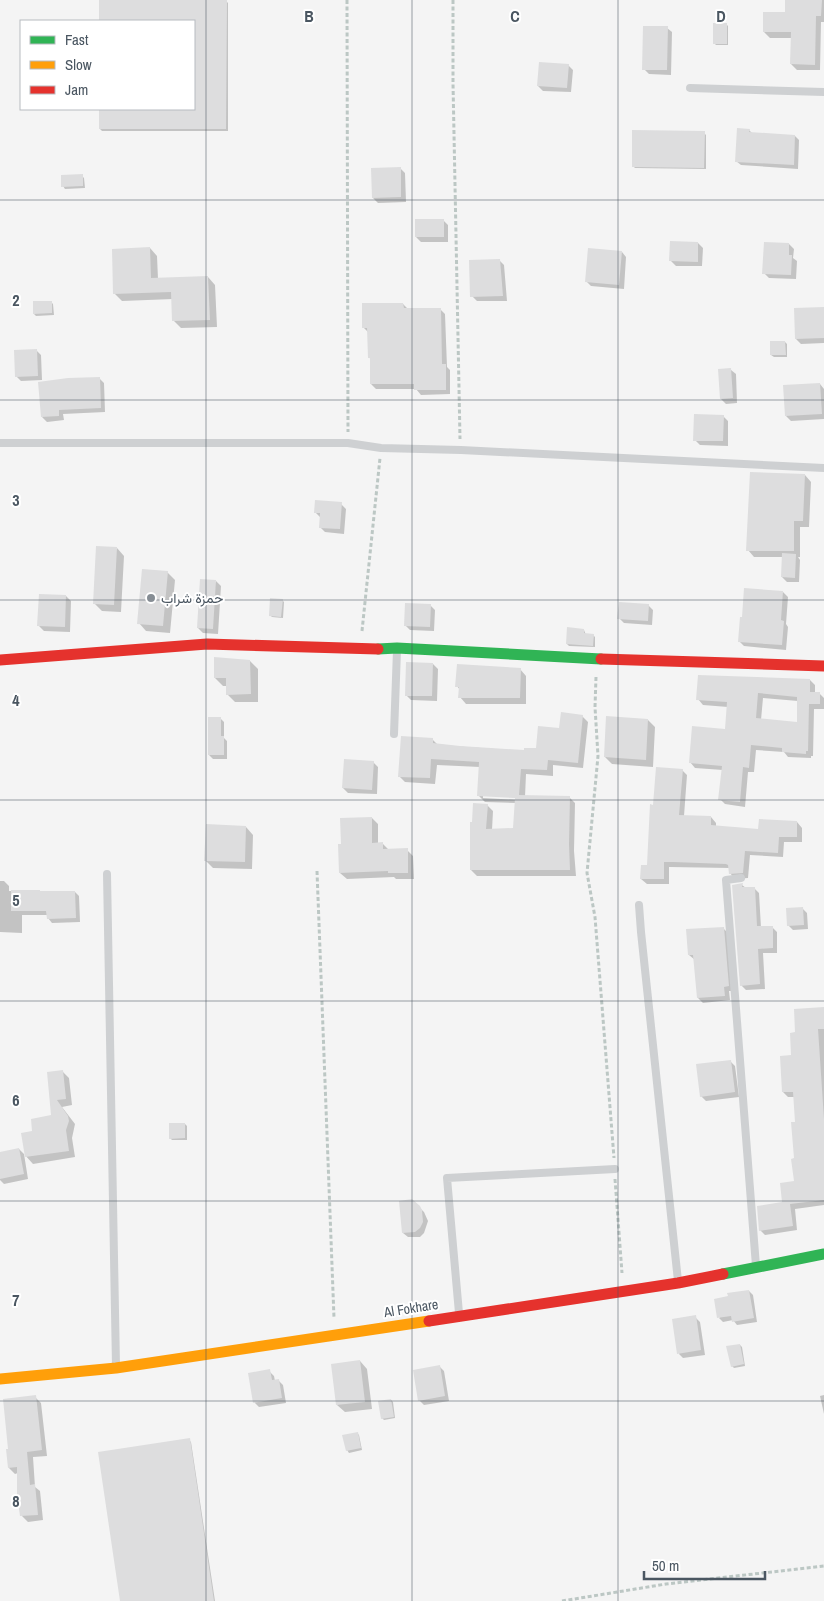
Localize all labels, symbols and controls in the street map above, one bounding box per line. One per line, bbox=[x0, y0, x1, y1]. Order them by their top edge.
text: B bbox=[304, 5, 314, 27]
text: C bbox=[510, 5, 520, 27]
text: D bbox=[716, 5, 726, 27]
legend bbox=[20, 20, 195, 110]
text: Fast bbox=[65, 29, 89, 50]
text: Slow bbox=[65, 54, 92, 75]
text: Jam bbox=[65, 79, 88, 100]
text: 2 bbox=[12, 289, 20, 311]
text: 3 bbox=[12, 489, 20, 511]
place label: حمزة شراب bbox=[161, 589, 223, 607]
marker: حمزة شراب bbox=[145, 592, 157, 604]
text: 4 bbox=[12, 689, 20, 711]
text: 5 bbox=[12, 889, 20, 911]
text: 6 bbox=[12, 1089, 20, 1111]
text: 7 bbox=[12, 1289, 20, 1311]
street label: Al Fokhare bbox=[381, 1295, 440, 1321]
text: 8 bbox=[12, 1490, 20, 1512]
scale bar bbox=[644, 1548, 765, 1580]
text: 50 m bbox=[652, 1555, 679, 1576]

